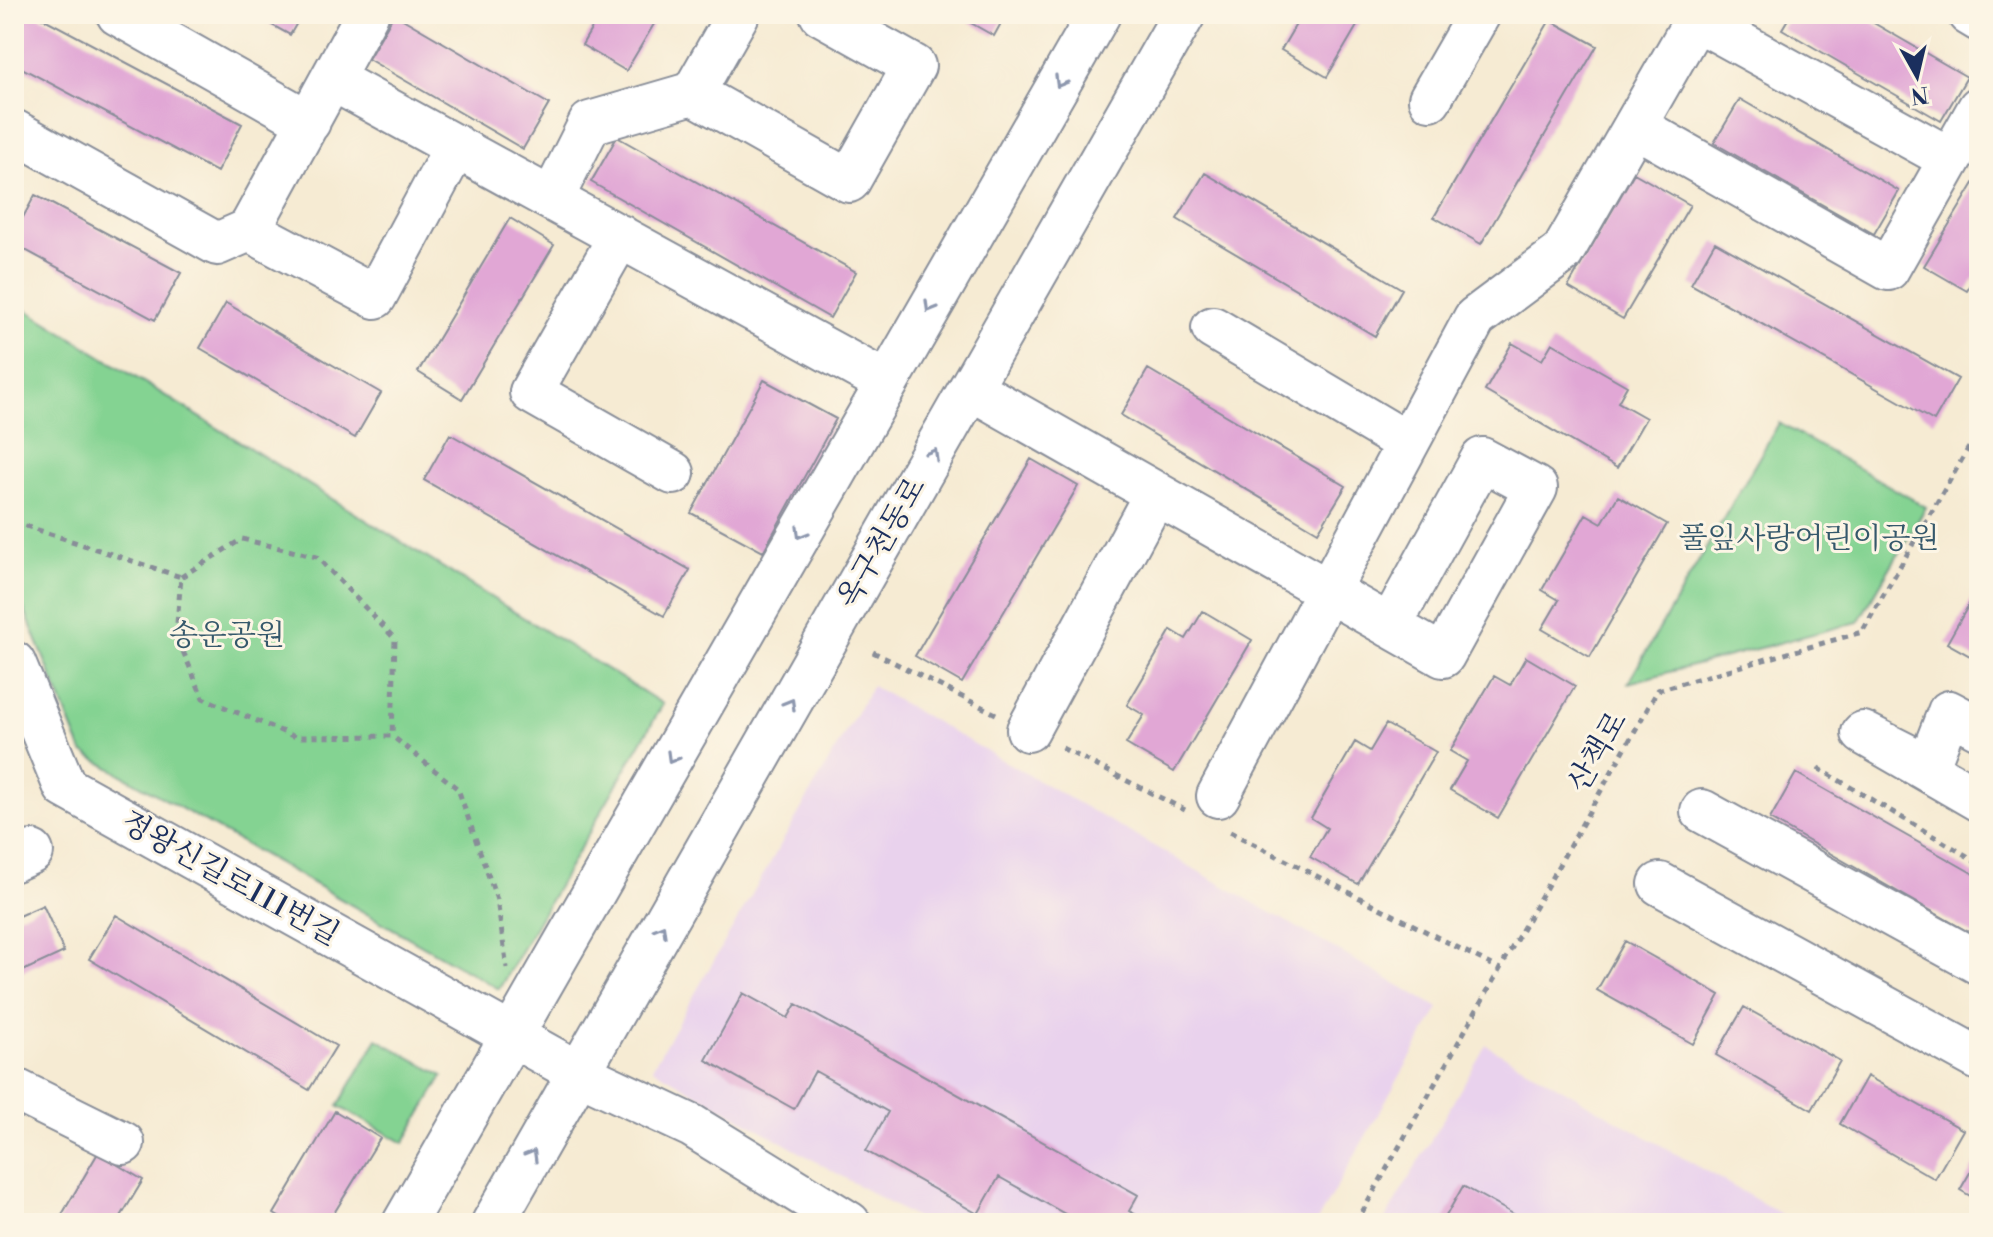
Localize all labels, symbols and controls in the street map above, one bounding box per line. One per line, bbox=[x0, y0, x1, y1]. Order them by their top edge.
north arrow bbox=[1877, 36, 1957, 116]
one-way arrow bbox=[1054, 73, 1070, 88]
text: N bbox=[1908, 80, 1930, 109]
one-way arrow bbox=[925, 299, 940, 313]
one-way arrow bbox=[923, 448, 939, 463]
street label: 옥구천동로 bbox=[829, 471, 935, 615]
park label: 풀잎사랑어린이공원 bbox=[1679, 520, 1939, 558]
one-way arrow bbox=[795, 524, 811, 539]
park label: 송운공원 bbox=[169, 617, 285, 655]
one-way arrow bbox=[780, 698, 796, 713]
street label: 산책로 bbox=[1560, 705, 1636, 799]
one-way arrow bbox=[666, 749, 682, 764]
street label: 정왕신길로111번길 bbox=[114, 803, 346, 955]
one-way arrow bbox=[651, 924, 667, 938]
one-way arrow bbox=[522, 1149, 538, 1164]

